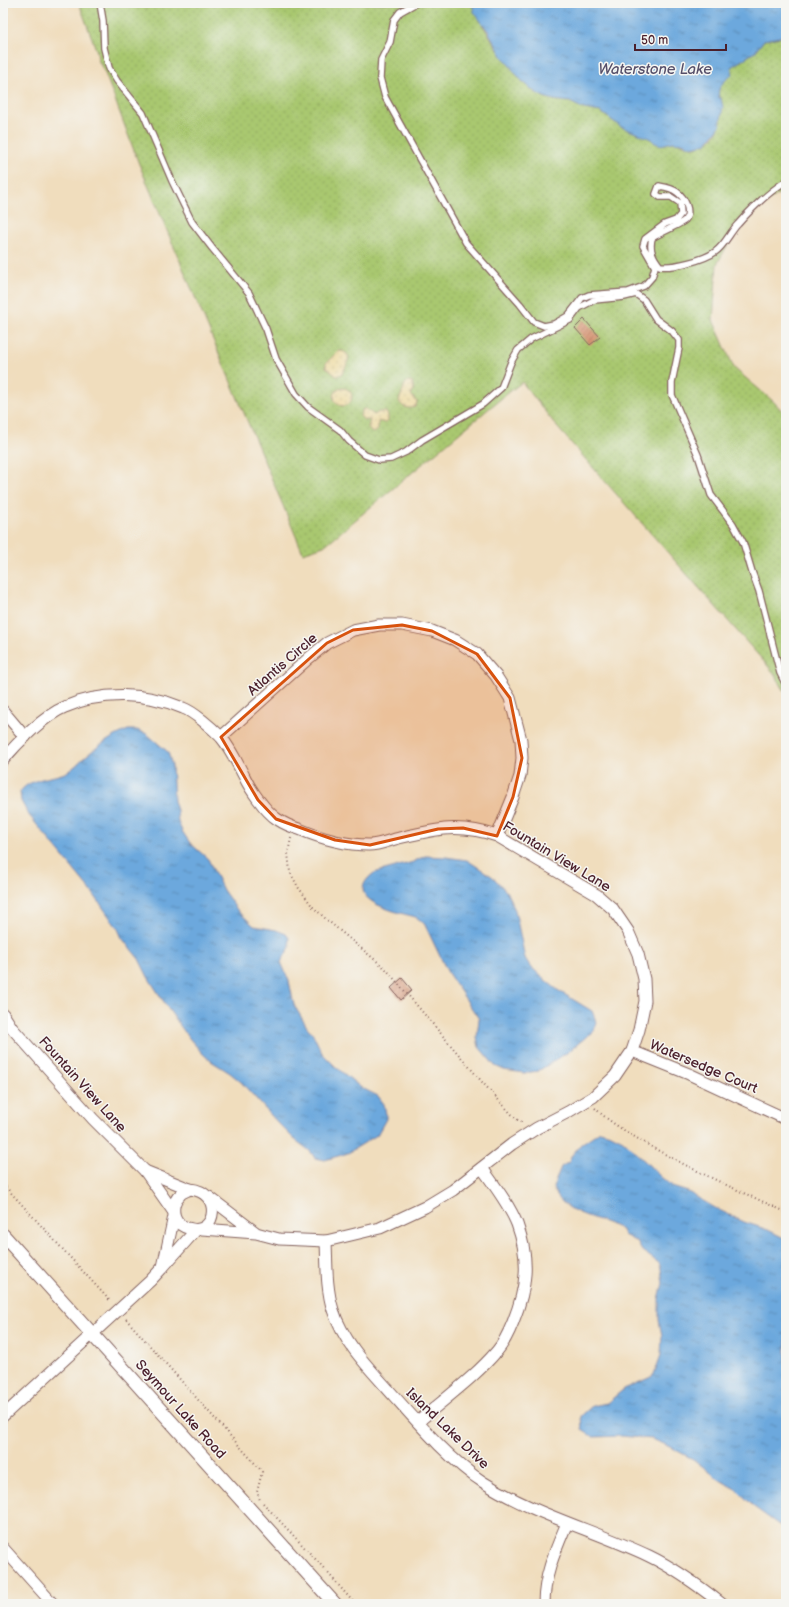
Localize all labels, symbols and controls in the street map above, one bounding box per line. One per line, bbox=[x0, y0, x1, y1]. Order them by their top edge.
scale bar bbox=[635, 26, 726, 52]
text: 50 m bbox=[641, 33, 668, 48]
water label: Waterstone Lake bbox=[598, 60, 712, 79]
street label: Atlantis Circle bbox=[244, 630, 321, 699]
street label: Fountain View Lane bbox=[500, 817, 614, 895]
street label: Fountain View Lane bbox=[35, 1033, 130, 1136]
street label: Watersedge Court bbox=[647, 1036, 761, 1097]
street label: Seymour Lake Road bbox=[132, 1356, 229, 1462]
street label: Island Lake Drive bbox=[403, 1384, 493, 1472]

